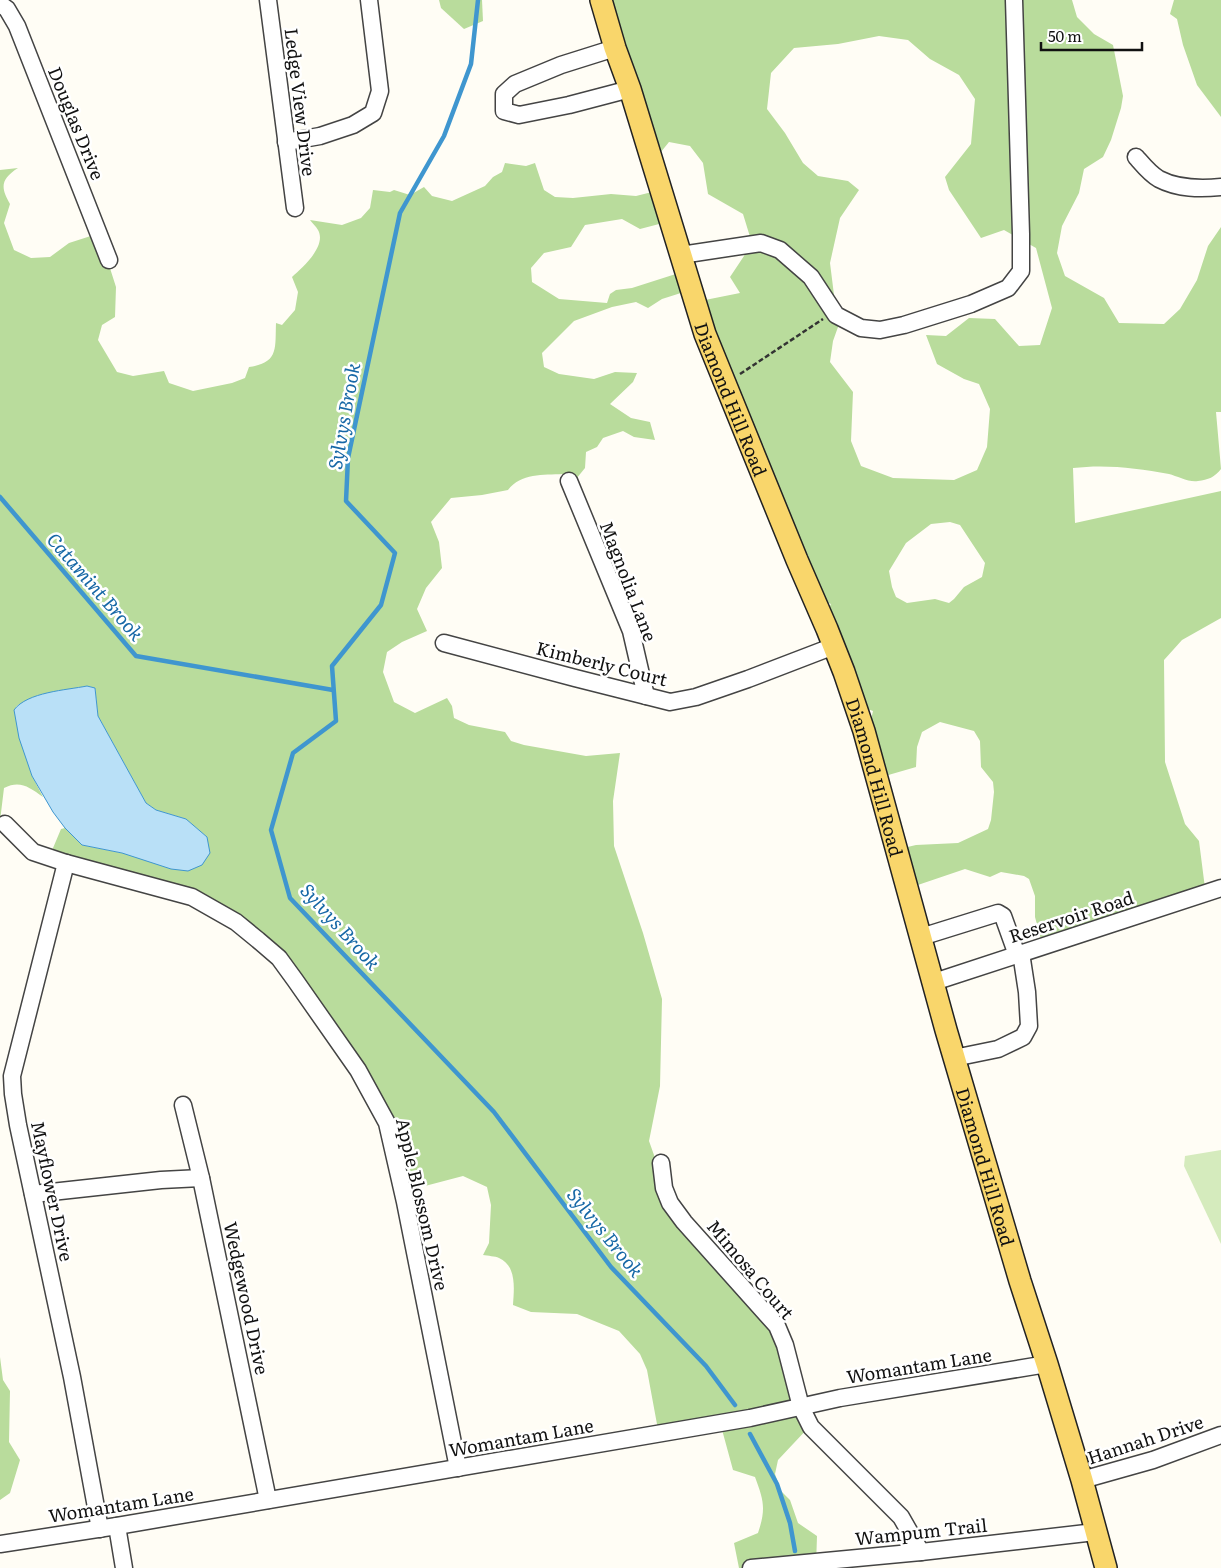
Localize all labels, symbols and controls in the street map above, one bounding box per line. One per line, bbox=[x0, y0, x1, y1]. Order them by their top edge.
scale bar bbox=[1041, 20, 1142, 52]
text: 50 m bbox=[1048, 24, 1082, 47]
street label: Ledge View Drive bbox=[279, 26, 323, 178]
street label: Douglas Drive bbox=[42, 62, 112, 184]
street label: Diamond Hill Road bbox=[689, 319, 775, 480]
water label: Sylvys Brook bbox=[320, 360, 366, 472]
street label: Magnolia Lane bbox=[594, 517, 664, 645]
water label: Catamint Brook bbox=[41, 526, 151, 647]
street label: Kimberly Court bbox=[534, 634, 671, 693]
street label: Diamond Hill Road bbox=[840, 694, 911, 859]
water label: Sylvys Brook bbox=[294, 877, 388, 976]
street label: Reservoir Road bbox=[1005, 883, 1137, 949]
street label: Diamond Hill Road bbox=[950, 1084, 1022, 1249]
street label: Apple Blossom Drive bbox=[390, 1115, 456, 1293]
street label: Mayflower Drive bbox=[25, 1118, 81, 1264]
water label: Sylvys Brook bbox=[561, 1181, 651, 1283]
street label: Mimosa Court bbox=[701, 1213, 801, 1325]
street label: Wedgewood Drive bbox=[218, 1219, 276, 1377]
street label: Womantam Lane bbox=[845, 1340, 993, 1390]
street label: Hannah Drive bbox=[1083, 1407, 1207, 1471]
street label: Womantam Lane bbox=[446, 1411, 596, 1463]
street label: Womantam Lane bbox=[47, 1479, 195, 1529]
street label: Wampum Trail bbox=[854, 1511, 988, 1551]

